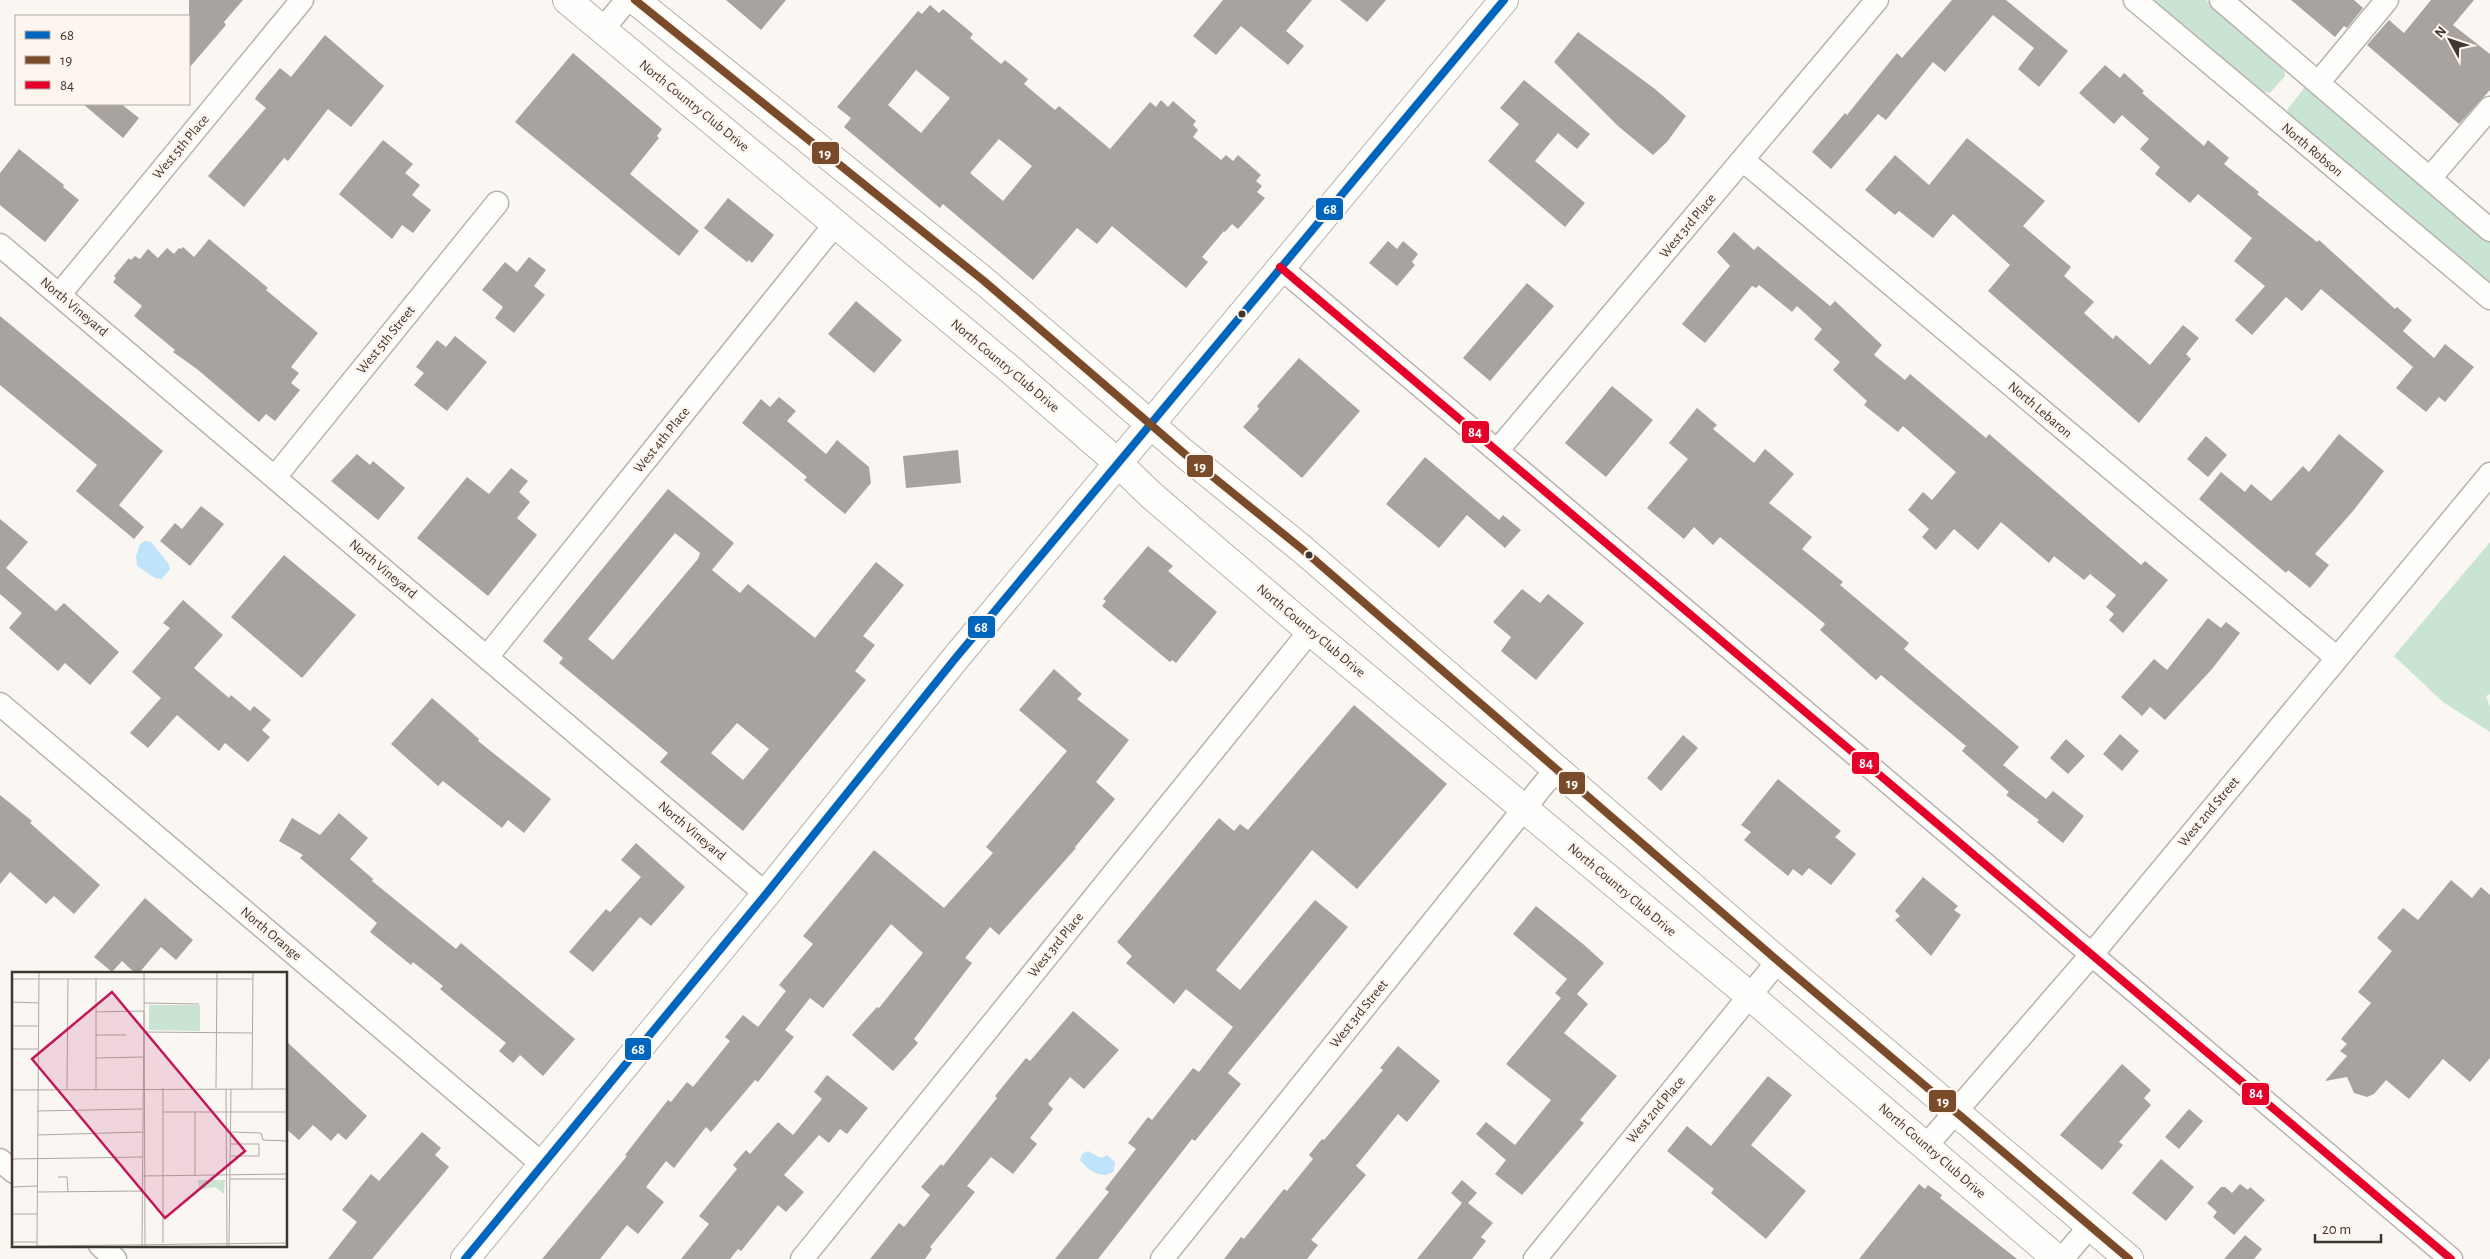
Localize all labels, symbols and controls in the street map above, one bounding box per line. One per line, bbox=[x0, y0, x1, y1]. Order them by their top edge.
legend bbox=[15, 15, 190, 105]
north arrow bbox=[2425, 15, 2475, 65]
text: N bbox=[2432, 24, 2449, 41]
text: 68 bbox=[60, 28, 74, 43]
text: 19 bbox=[60, 53, 72, 68]
street label: North Country Club Drive bbox=[636, 58, 752, 154]
text: 84 bbox=[60, 78, 74, 93]
street label: West 5th Place bbox=[150, 112, 212, 182]
street label: North Robson bbox=[2279, 121, 2345, 179]
line badge: 19 bbox=[811, 141, 840, 165]
text: 19 bbox=[819, 147, 831, 161]
street label: West 3rd Place bbox=[1657, 191, 1719, 261]
line badge: 68 bbox=[1315, 197, 1344, 221]
text: 68 bbox=[1323, 203, 1337, 217]
street label: North Vineyard bbox=[38, 275, 110, 339]
street label: West 5th Street bbox=[354, 303, 418, 377]
unlabelled marker bbox=[1237, 309, 1247, 319]
street label: North Country Club Drive bbox=[948, 317, 1062, 415]
street label: North Lebaron bbox=[2005, 379, 2075, 441]
street label: West 4th Place bbox=[631, 404, 693, 476]
line badge: 84 bbox=[1461, 420, 1490, 444]
text: 84 bbox=[1468, 426, 1482, 440]
line badge: 19 bbox=[1186, 454, 1214, 478]
text: 19 bbox=[1194, 460, 1206, 474]
street label: North Vineyard bbox=[347, 537, 419, 601]
unlabelled marker bbox=[1304, 550, 1314, 560]
street label: North Country Club Drive bbox=[1254, 582, 1368, 680]
line badge: 68 bbox=[967, 615, 996, 639]
text: 68 bbox=[974, 621, 988, 635]
line badge: 84 bbox=[1851, 751, 1880, 775]
text: 84 bbox=[1859, 757, 1873, 771]
line badge: 19 bbox=[1558, 771, 1586, 795]
street label: West 2nd Street bbox=[2176, 774, 2242, 850]
text: 19 bbox=[1566, 777, 1578, 791]
street label: North Vineyard bbox=[656, 799, 728, 863]
street label: North Country Club Drive bbox=[1565, 841, 1679, 939]
street label: North Orange bbox=[238, 905, 304, 963]
street label: West 3rd Place bbox=[1026, 910, 1086, 980]
inset map bbox=[12, 972, 288, 1246]
street label: West 3rd Street bbox=[1327, 977, 1391, 1051]
line badge: 68 bbox=[624, 1037, 652, 1061]
text: 68 bbox=[631, 1043, 645, 1057]
street label: West 2nd Place bbox=[1624, 1074, 1688, 1146]
line badge: 84 bbox=[2241, 1082, 2270, 1106]
text: 84 bbox=[2249, 1087, 2263, 1101]
line badge: 19 bbox=[1928, 1089, 1957, 1113]
text: 19 bbox=[1937, 1095, 1949, 1109]
street label: North Country Club Drive bbox=[1876, 1101, 1988, 1201]
scale bar bbox=[2315, 1212, 2381, 1244]
text: 20 m bbox=[2322, 1222, 2351, 1237]

